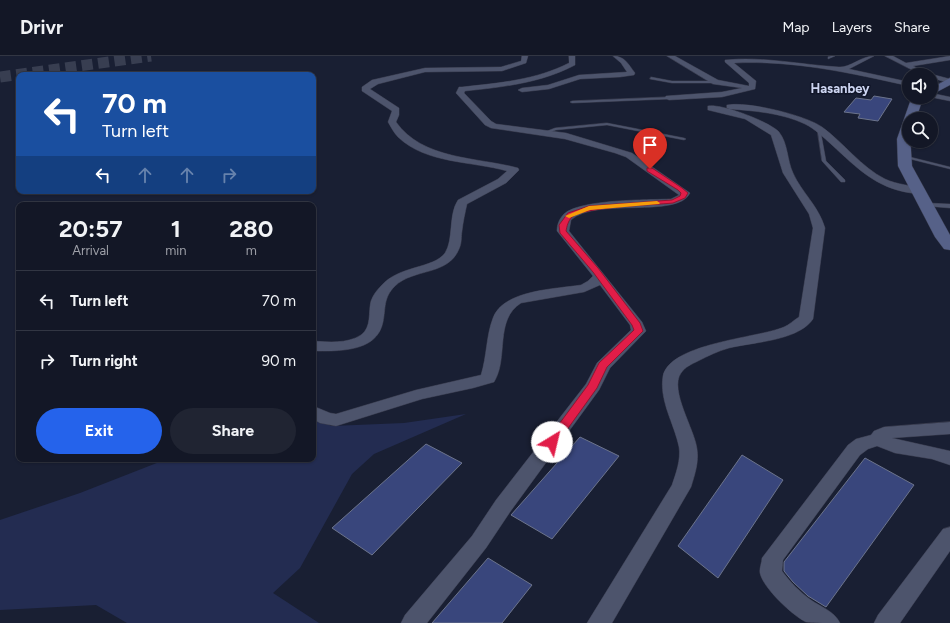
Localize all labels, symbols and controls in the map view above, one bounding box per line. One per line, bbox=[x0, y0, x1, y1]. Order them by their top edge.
text: Drivr bbox=[20, 16, 63, 39]
text: Map bbox=[782, 19, 810, 36]
text: Layers bbox=[832, 19, 872, 36]
text: Share bbox=[894, 19, 930, 36]
map controls bbox=[902, 68, 938, 148]
button: sound bbox=[902, 68, 938, 104]
district label: Hasanbey bbox=[810, 81, 870, 96]
text: 70 m bbox=[102, 86, 167, 120]
icon: left bbox=[36, 88, 88, 140]
button: search bbox=[902, 112, 938, 148]
text: Turn left bbox=[102, 120, 169, 142]
pin bbox=[633, 128, 667, 169]
icon: arrive bbox=[639, 134, 661, 156]
icon: left bbox=[92, 164, 114, 186]
icon: ahead bbox=[134, 164, 156, 186]
icon: ahead bbox=[176, 164, 198, 186]
icon: right bbox=[218, 164, 240, 186]
text: 20:57 bbox=[59, 214, 123, 243]
text: 1 bbox=[171, 214, 181, 243]
text: 280 bbox=[229, 214, 273, 243]
text: Arrival bbox=[72, 243, 109, 258]
text: min bbox=[165, 243, 187, 258]
text: m bbox=[246, 243, 257, 258]
icon: left bbox=[36, 290, 58, 312]
text: Turn left bbox=[70, 292, 128, 310]
text: 70 m bbox=[262, 292, 296, 310]
icon: right bbox=[36, 350, 58, 372]
text: Turn right bbox=[70, 352, 138, 370]
text: 90 m bbox=[261, 352, 296, 370]
button: Exit bbox=[36, 408, 162, 454]
button: Share bbox=[170, 408, 296, 454]
position arrow bbox=[531, 421, 573, 463]

